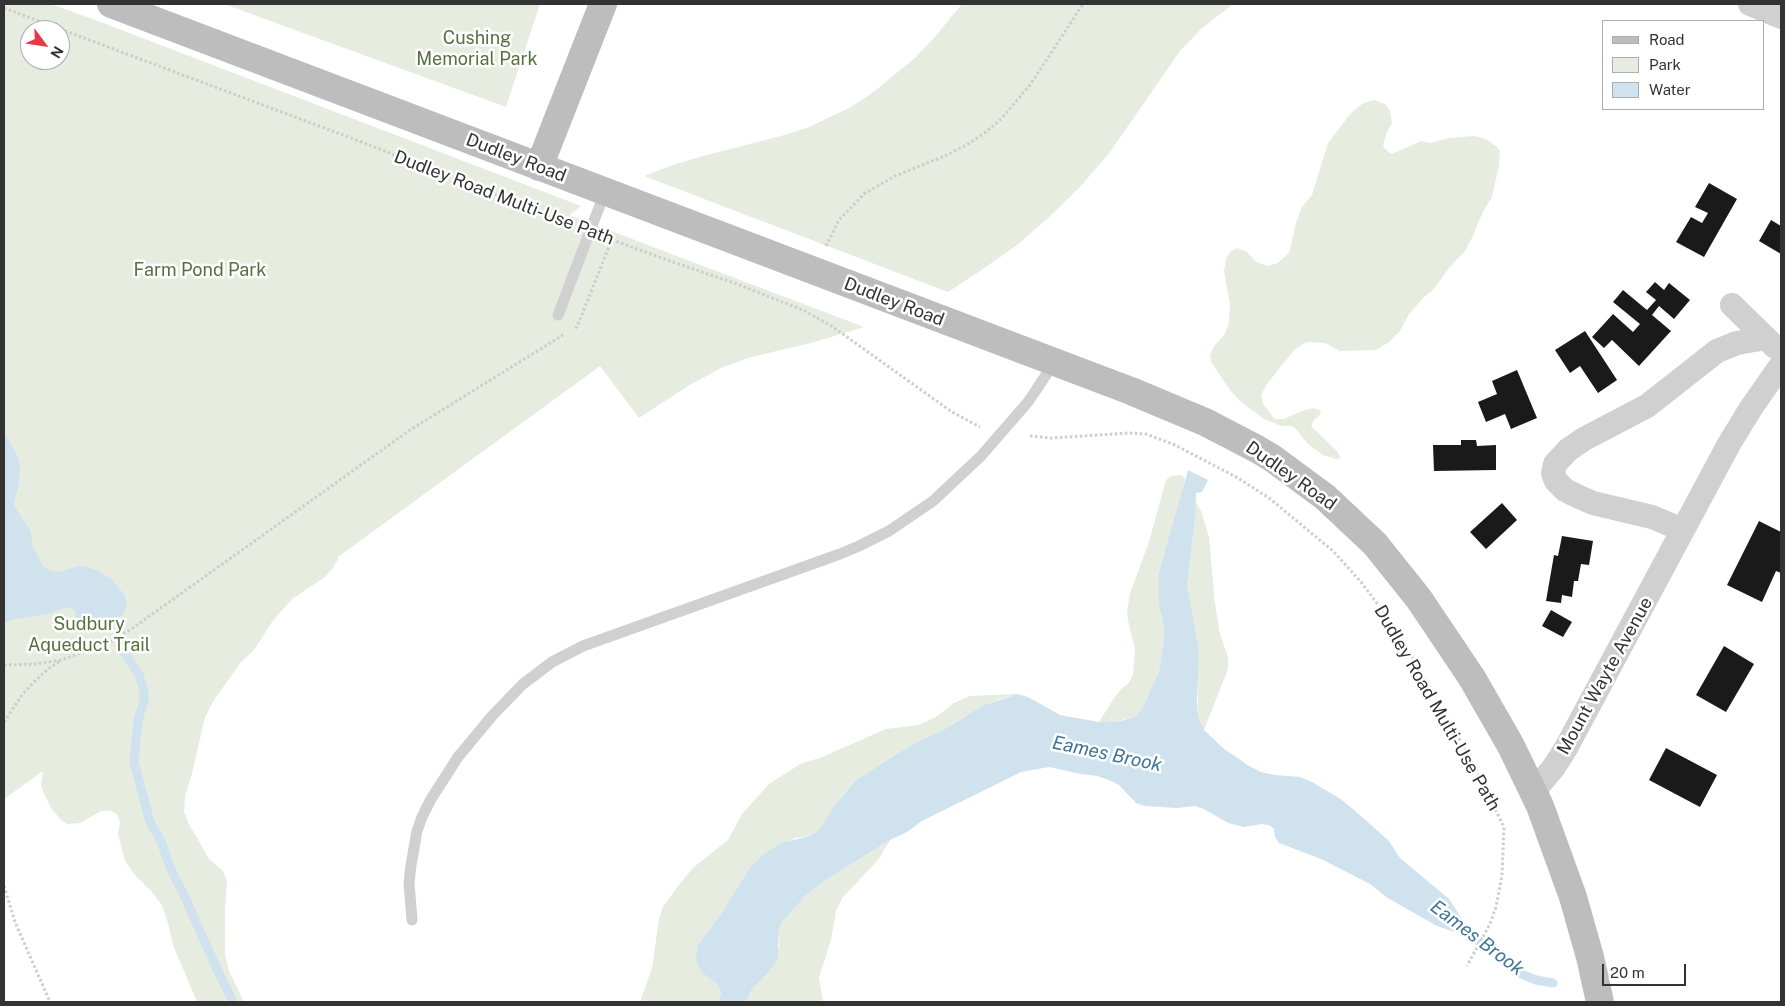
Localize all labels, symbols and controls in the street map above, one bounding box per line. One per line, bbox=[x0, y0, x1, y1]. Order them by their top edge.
north arrow bbox=[20, 20, 70, 70]
legend bbox=[1602, 20, 1765, 110]
park label: Cushing Memorial Park bbox=[416, 27, 538, 70]
text: Road bbox=[1649, 31, 1685, 48]
text: N bbox=[47, 43, 67, 61]
text: Park bbox=[1649, 56, 1681, 73]
text: Water bbox=[1649, 81, 1691, 98]
street label: Dudley Road bbox=[463, 129, 569, 187]
street label: Dudley Road Multi-Use Path bbox=[391, 146, 617, 250]
park label: Farm Pond Park bbox=[134, 259, 266, 281]
street label: Dudley Road bbox=[841, 273, 947, 331]
street label: Dudley Road bbox=[1242, 437, 1340, 515]
street label: Mount Wayte Avenue bbox=[1553, 593, 1657, 759]
street label: Dudley Road Multi-Use Path bbox=[1369, 601, 1505, 815]
park label: Sudbury Aqueduct Trail bbox=[28, 613, 150, 656]
water label: Eames Brook bbox=[1050, 731, 1164, 777]
water label: Eames Brook bbox=[1426, 895, 1528, 981]
scale bar bbox=[1605, 954, 1689, 986]
text: 20 m bbox=[1610, 964, 1645, 981]

